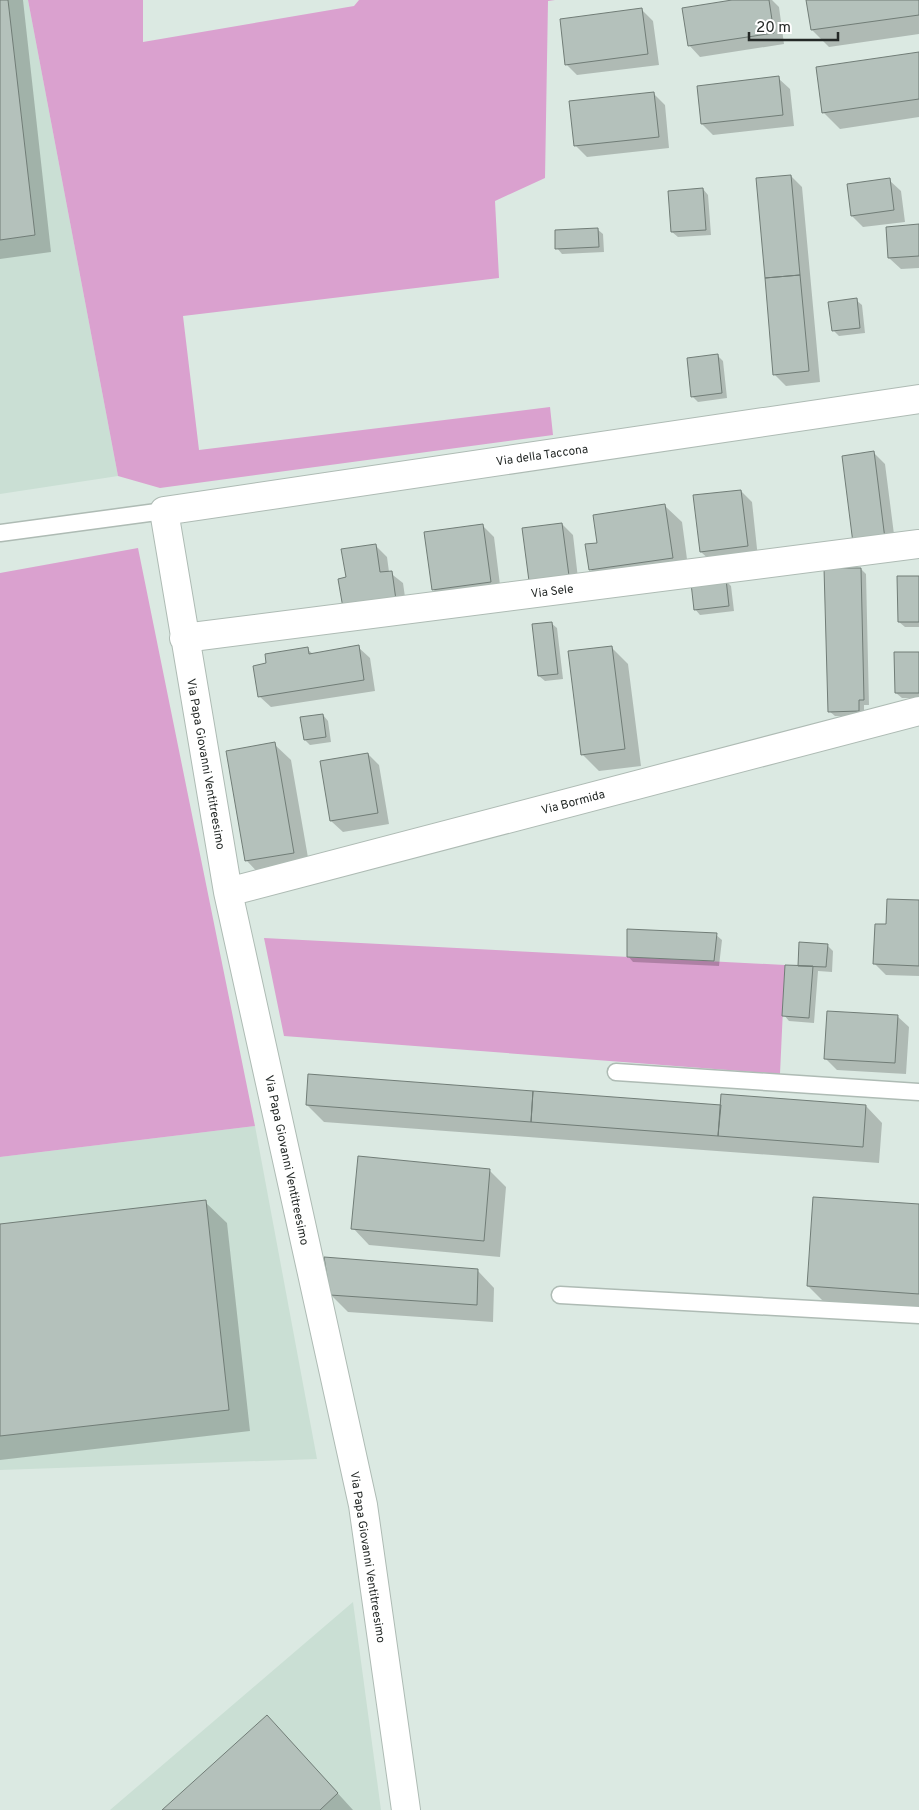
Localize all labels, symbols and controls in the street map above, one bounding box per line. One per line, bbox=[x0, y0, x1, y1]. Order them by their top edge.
scale bar bbox=[749, 10, 838, 42]
text: 20 m bbox=[756, 19, 791, 38]
street label: Via della Taccona bbox=[495, 442, 589, 470]
street label: Via Sele bbox=[530, 581, 574, 603]
street label: Via Papa Giovanni Ventitreesimo bbox=[182, 677, 228, 851]
street label: Via Bormida bbox=[540, 787, 607, 819]
street label: Via Papa Giovanni Ventitreesimo bbox=[260, 1074, 312, 1247]
street label: Via Papa Giovanni Ventitreesimo bbox=[346, 1470, 389, 1644]

